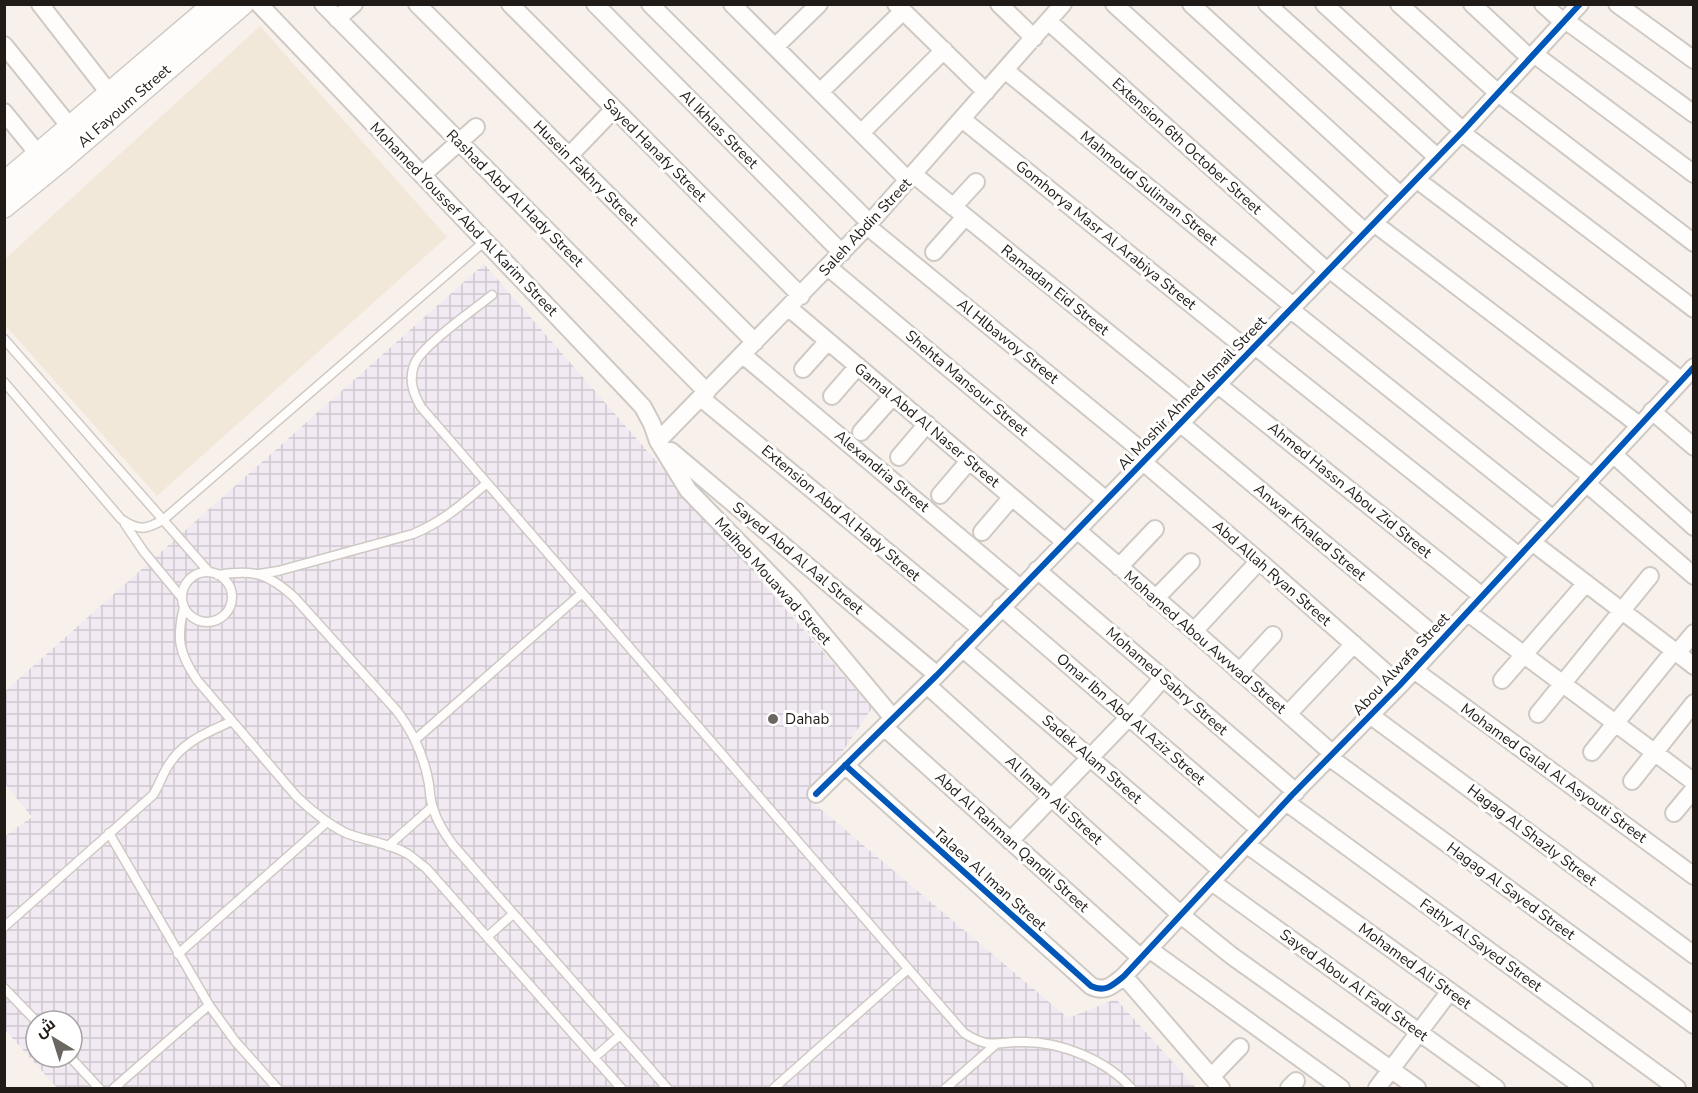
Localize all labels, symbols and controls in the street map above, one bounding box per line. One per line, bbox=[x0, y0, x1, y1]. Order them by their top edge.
street label: Al Fayoum Street bbox=[73, 60, 175, 152]
street label: Extension 6th October Street bbox=[1108, 73, 1267, 219]
street label: Al Ikhlas Street bbox=[675, 85, 763, 173]
street label: Sayed Hanafy Street bbox=[599, 94, 712, 207]
street label: Husein Fakhry Street bbox=[529, 116, 643, 230]
street label: Mohamed Youssef Abd Al Karim Street bbox=[366, 118, 563, 321]
street label: Rashad Abd Al Hady Street bbox=[442, 125, 588, 271]
street label: Mahmoud Suliman Street bbox=[1076, 126, 1222, 250]
street label: Gomhorya Masr Al Arabiya Street bbox=[1011, 156, 1201, 315]
street label: Saleh Abdin Street bbox=[814, 173, 916, 280]
street label: Ramadan Eid Street bbox=[997, 240, 1114, 340]
street label: Al Hlbawoy Street bbox=[953, 294, 1063, 389]
street label: Al Moshir Ahmed Ismail Street bbox=[1113, 311, 1271, 474]
street label: Shehta Mansour Street bbox=[901, 326, 1033, 441]
street label: Gamal Abd Al Naser Street bbox=[850, 358, 1004, 492]
street label: Ahmed Hassn Abou Zid Street bbox=[1264, 418, 1437, 563]
street label: Alexandria Street bbox=[830, 425, 934, 517]
street label: Extension Abd Al Hady Street bbox=[757, 440, 925, 586]
street label: Anwar Khaled Street bbox=[1250, 479, 1371, 585]
street label: Sayed Abd Al Aal Street bbox=[728, 497, 868, 619]
street label: Maihob Mouawad Street bbox=[710, 513, 836, 650]
street label: Abd Allah Ryan Street bbox=[1208, 516, 1336, 631]
street label: Mohamed Abou Awwad Street bbox=[1120, 566, 1291, 719]
street label: Abou Alwafa Street bbox=[1348, 608, 1454, 720]
street label: Mohamed Sabry Street bbox=[1102, 623, 1233, 740]
street label: Omar Ibn Abd Al Aziz Street bbox=[1052, 649, 1210, 790]
street label: Mohamed Galal Al Asyouti Street bbox=[1457, 699, 1652, 848]
place label: Dahab bbox=[785, 709, 830, 729]
street label: Sadek Alam Street bbox=[1038, 710, 1147, 808]
marker: Dahab bbox=[766, 712, 780, 726]
street label: Al Imam Ali Street bbox=[1001, 751, 1107, 849]
street label: Abd Al Rahman Qandil Street bbox=[931, 767, 1094, 917]
street label: Hagag Al Shazly Street bbox=[1463, 780, 1601, 891]
street label: Talaea Al Iman Street bbox=[929, 823, 1051, 936]
street label: Hagag Al Sayed Street bbox=[1443, 838, 1580, 945]
street label: Fathy Al Sayed Street bbox=[1416, 894, 1547, 997]
street label: Mohamed Ali Street bbox=[1355, 918, 1476, 1014]
street label: Sayed Abou Al Fadl Street bbox=[1276, 924, 1433, 1046]
north arrow bbox=[24, 1009, 84, 1069]
text: ش bbox=[31, 1013, 60, 1043]

